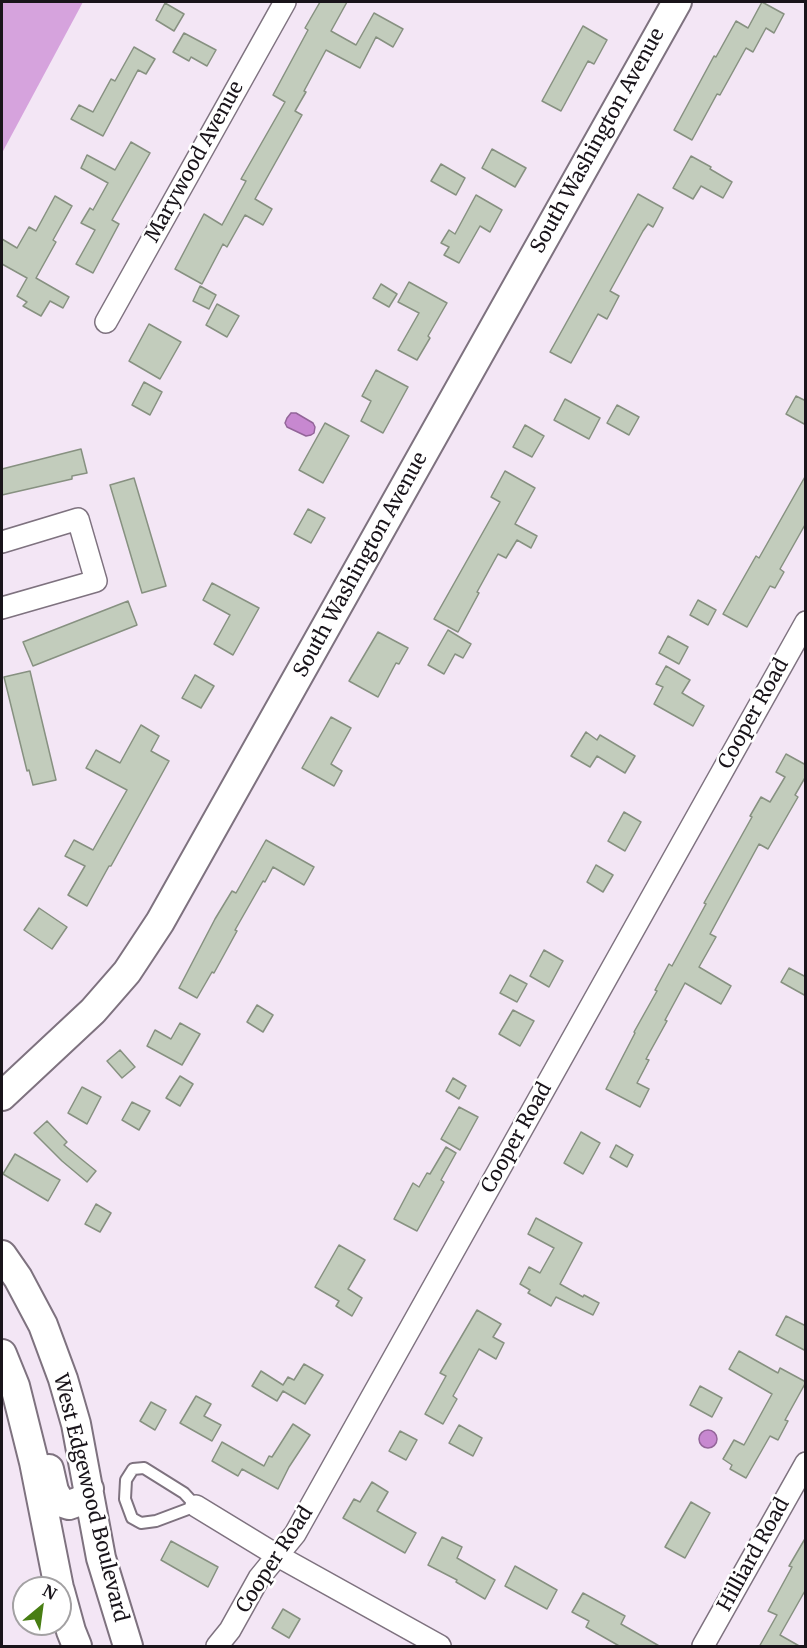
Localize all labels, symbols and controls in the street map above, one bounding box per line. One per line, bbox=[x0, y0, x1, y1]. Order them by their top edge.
street label: South Washington Avenue bbox=[526, 24, 670, 258]
street label: Marywood Avenue bbox=[141, 77, 249, 247]
street label: South Washington Avenue bbox=[289, 448, 433, 682]
street label: Cooper Road bbox=[714, 655, 794, 773]
street label: Cooper Road bbox=[477, 1079, 557, 1197]
street label: West Edgewood Boulevard bbox=[48, 1372, 132, 1624]
street label: Hilliard Road bbox=[713, 1494, 795, 1616]
street label: Cooper Road bbox=[232, 1502, 318, 1618]
north arrow bbox=[12, 1576, 72, 1636]
text: N bbox=[39, 1580, 60, 1604]

